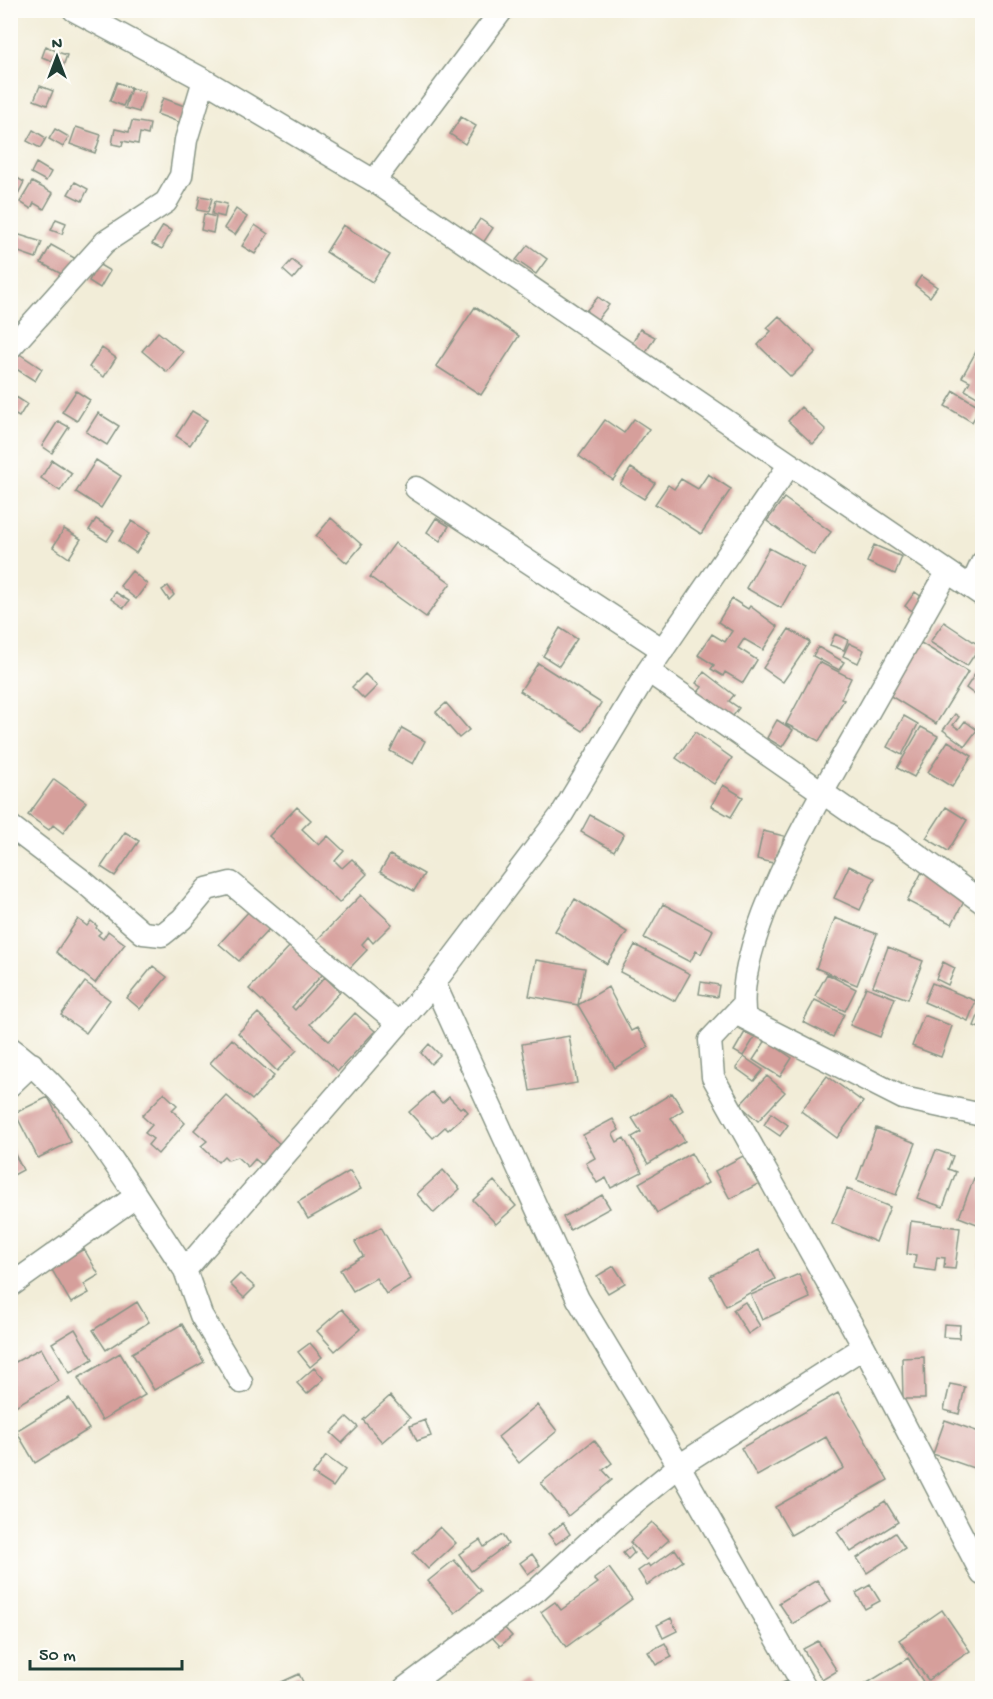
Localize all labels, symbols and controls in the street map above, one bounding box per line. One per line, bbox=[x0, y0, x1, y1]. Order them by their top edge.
north arrow bbox=[27, 27, 87, 87]
text: N bbox=[52, 36, 63, 55]
scale bar bbox=[30, 1633, 182, 1671]
text: 50 m bbox=[39, 1646, 76, 1667]

